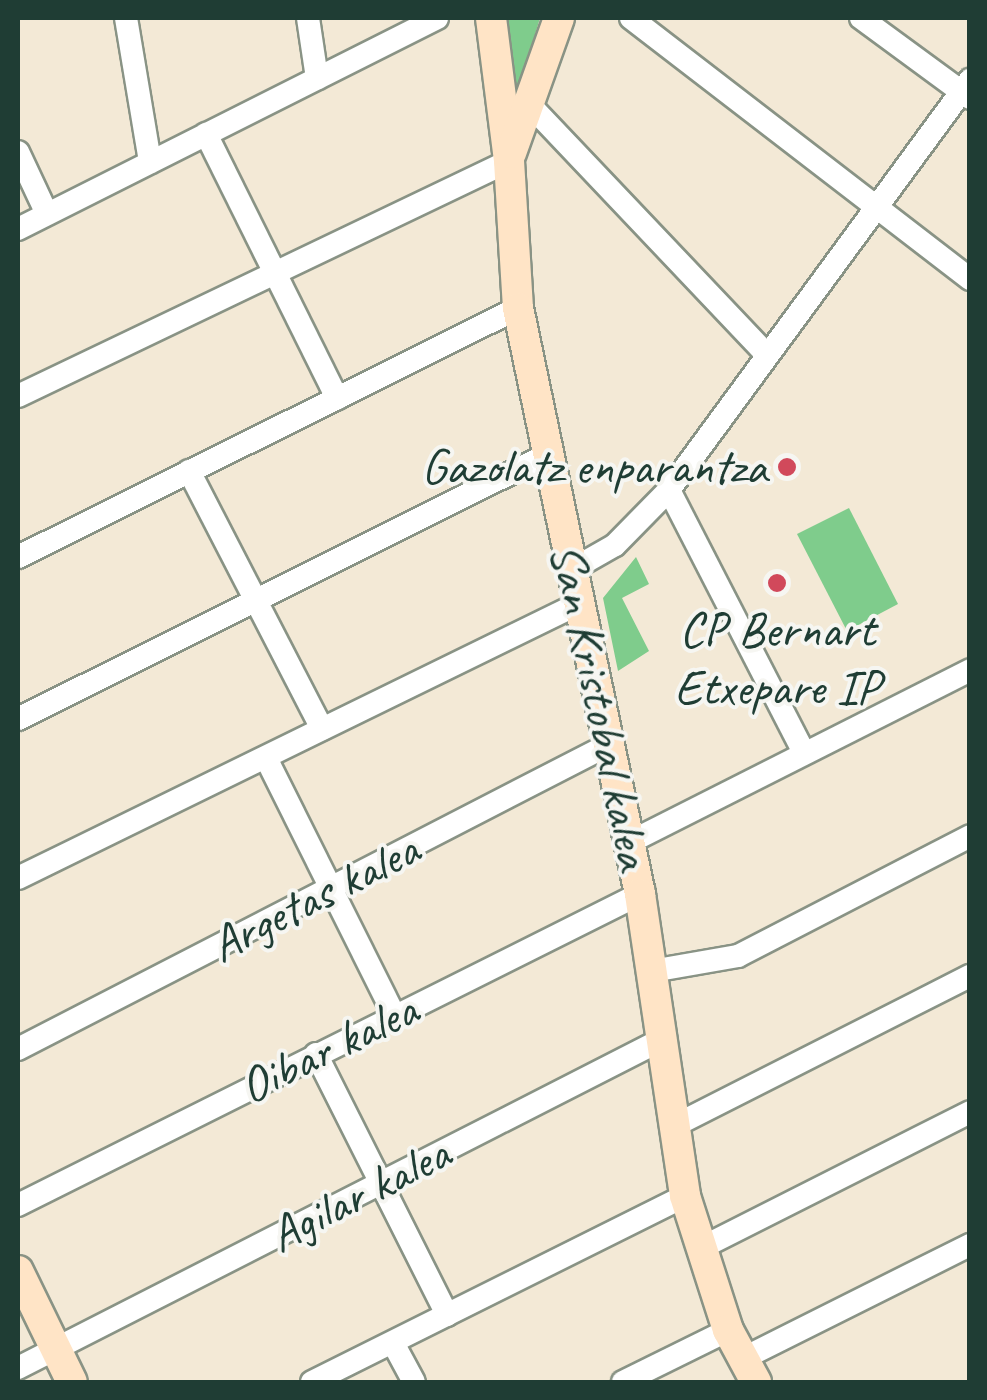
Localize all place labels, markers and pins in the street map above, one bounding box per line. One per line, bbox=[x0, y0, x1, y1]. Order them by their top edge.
place label: Gazolatz enparantza bbox=[421, 437, 767, 497]
marker: Gazolatz enparantza bbox=[776, 456, 798, 478]
marker: CP Bernart Etxepare IP bbox=[766, 572, 788, 594]
place label: CP Bernart Etxepare IP bbox=[675, 599, 879, 716]

